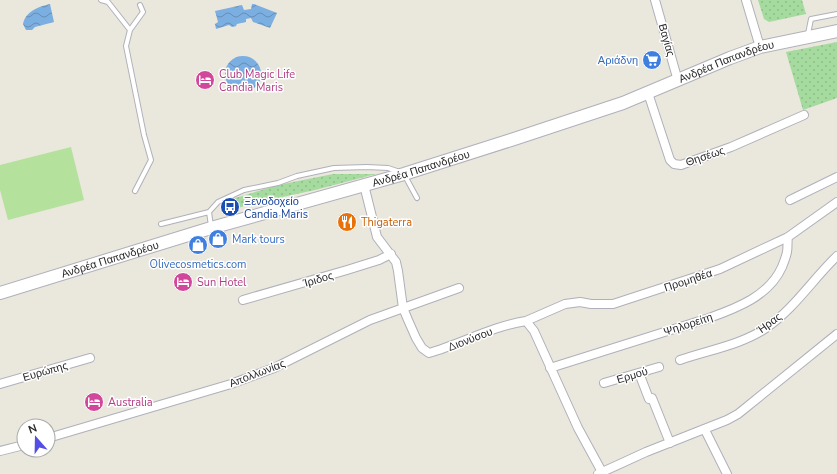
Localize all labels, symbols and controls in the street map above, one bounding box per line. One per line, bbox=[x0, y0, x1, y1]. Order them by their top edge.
street label: Βαγίας bbox=[655, 22, 678, 58]
street label: Ανδρέα Παπανδρέου bbox=[676, 37, 775, 87]
supermarket icon: Αριάδνη bbox=[641, 49, 663, 71]
place label: Αριάδνη bbox=[598, 53, 638, 68]
place label: Club Magic Life Candia Maris bbox=[219, 67, 295, 95]
hotel icon: Club Magic Life Candia Maris bbox=[194, 69, 216, 91]
street label: Θησέως bbox=[684, 143, 727, 170]
street label: Ανδρέα Παπανδρέου bbox=[371, 147, 472, 191]
place label: Ξενοδοχείο Candia Maris bbox=[244, 194, 308, 222]
bus stop icon: Ξενοδοχείο Candia Maris bbox=[219, 196, 241, 218]
restaurant icon: Thigaterra bbox=[336, 211, 358, 233]
place label: Thigaterra bbox=[361, 215, 412, 230]
shop icon: Mark tours bbox=[207, 228, 229, 250]
place label: Mark tours bbox=[232, 232, 285, 247]
shop icon: Olivecosmetics.com bbox=[187, 234, 209, 256]
street label: Ανδρέα Παπανδρέου bbox=[59, 238, 161, 282]
place label: Olivecosmetics.com bbox=[150, 257, 246, 272]
street label: Προμηθέα bbox=[662, 265, 715, 295]
street label: Ίριδος bbox=[300, 268, 335, 291]
hotel icon: Sun Hotel bbox=[172, 271, 194, 293]
place label: Sun Hotel bbox=[197, 275, 247, 290]
street label: Ψηλορείτη bbox=[662, 309, 715, 339]
street label: Ήρας bbox=[753, 309, 785, 338]
street label: Διονύσου bbox=[446, 324, 495, 355]
street label: Απολλωνίας bbox=[227, 356, 287, 391]
street label: Ευρώπης bbox=[21, 358, 69, 385]
street label: Ερμού bbox=[615, 364, 650, 387]
hotel icon: Australia bbox=[83, 391, 105, 413]
place label: Australia bbox=[108, 395, 153, 410]
north arrow bbox=[16, 418, 56, 458]
text: N bbox=[26, 421, 39, 438]

